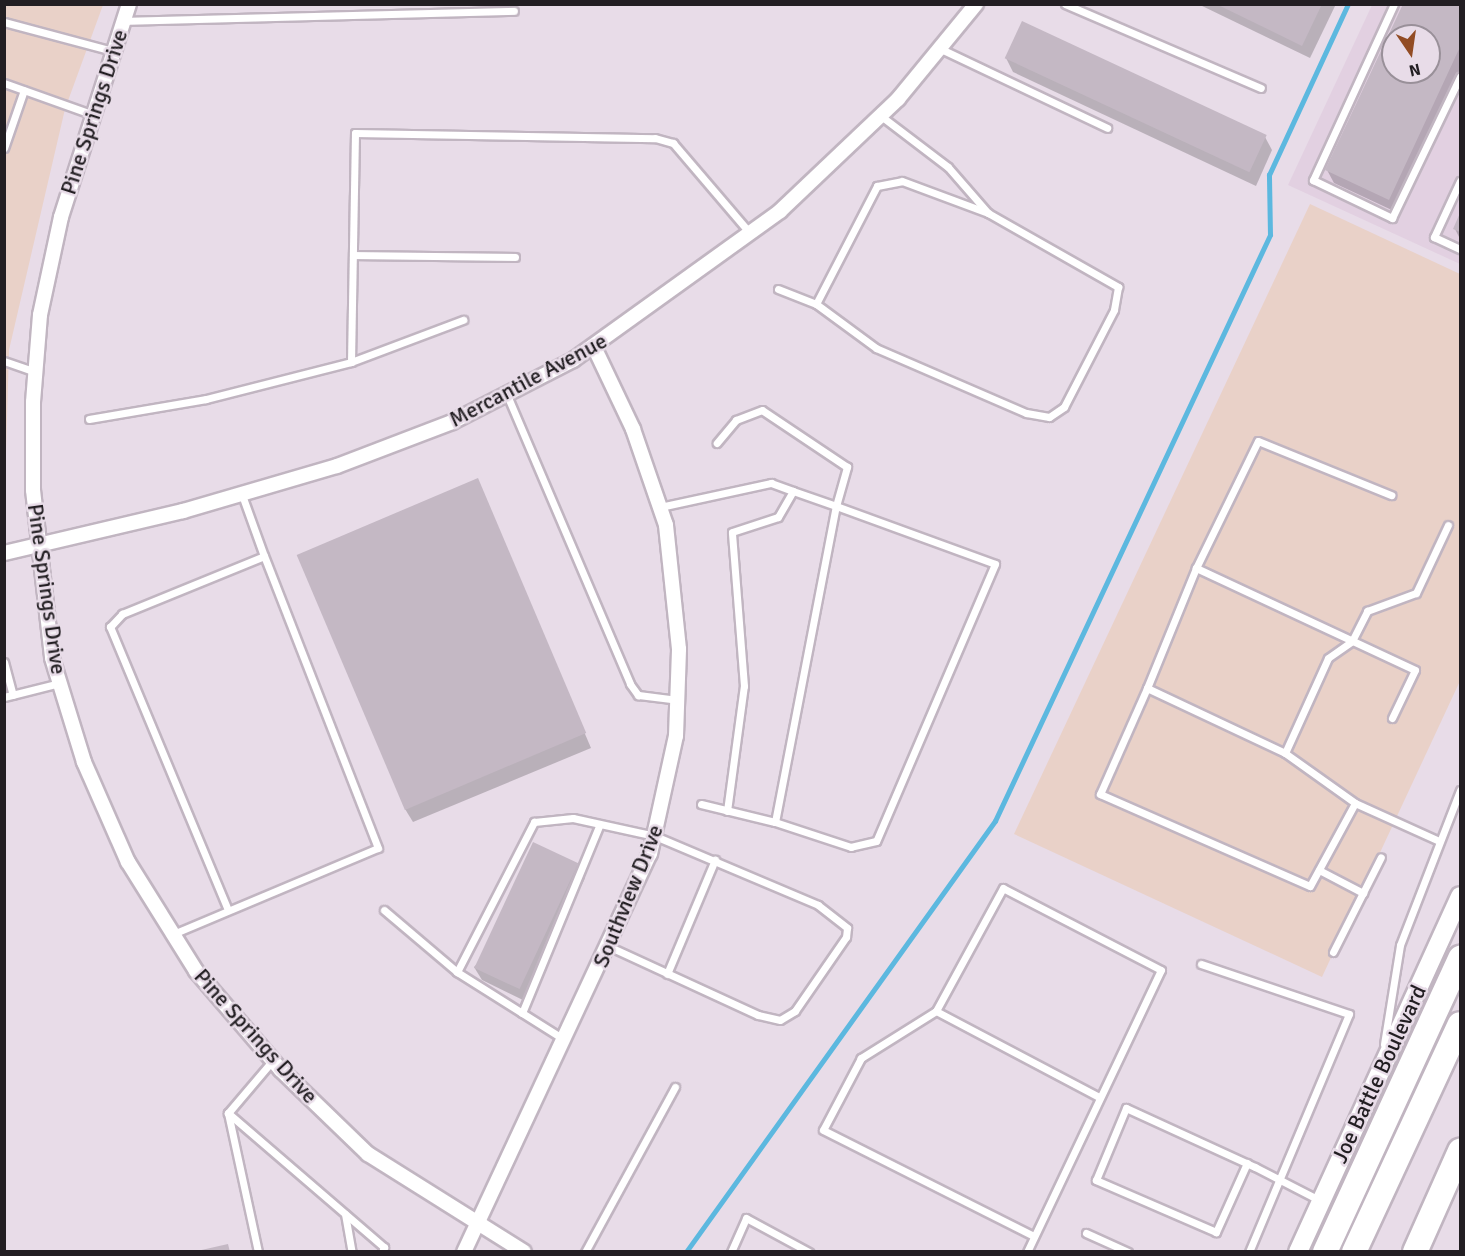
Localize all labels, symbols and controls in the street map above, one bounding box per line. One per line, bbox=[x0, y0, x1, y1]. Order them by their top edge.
north arrow bbox=[1381, 24, 1441, 84]
street label: Pine Springs Drive bbox=[55, 26, 133, 198]
text: N bbox=[1407, 59, 1422, 81]
street label: Mercantile Avenue bbox=[445, 327, 611, 433]
street label: Pine Springs Drive bbox=[22, 502, 72, 676]
street label: Southview Drive bbox=[587, 821, 669, 971]
street label: Pine Springs Drive bbox=[189, 963, 323, 1109]
street label: Joe Battle Boulevard bbox=[1326, 981, 1432, 1167]

